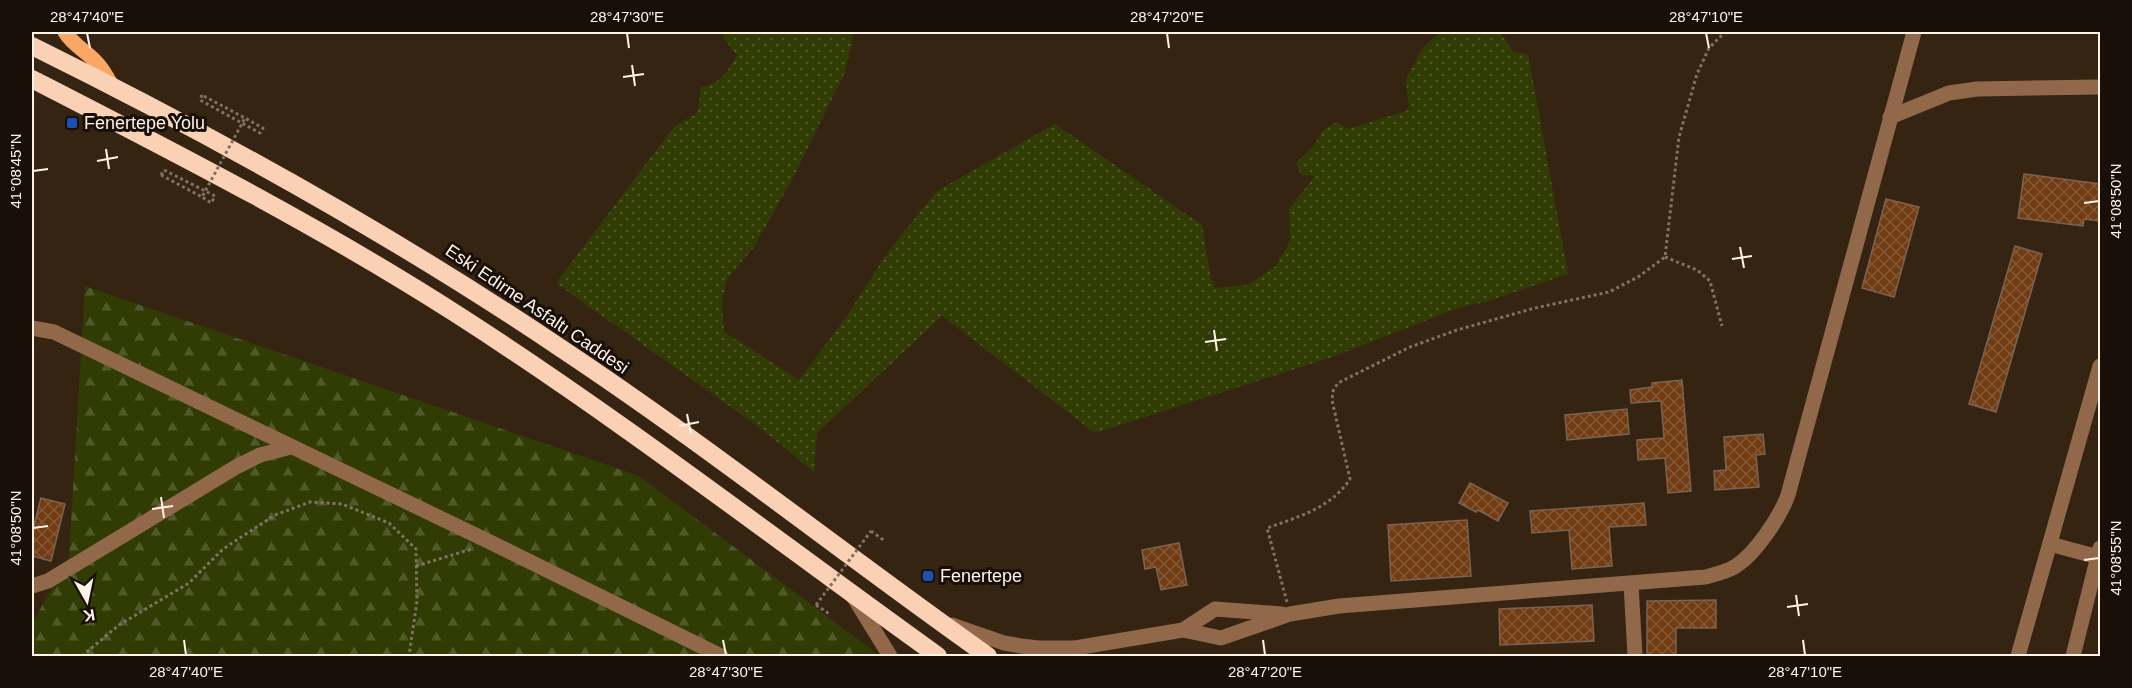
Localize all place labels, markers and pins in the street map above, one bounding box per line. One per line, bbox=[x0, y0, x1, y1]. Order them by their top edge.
place label: Fenertepe Yolu bbox=[84, 113, 205, 133]
marker: Fenertepe Yolu bbox=[65, 116, 79, 130]
place label: Fenertepe bbox=[940, 566, 1022, 586]
marker: Fenertepe bbox=[921, 569, 935, 583]

